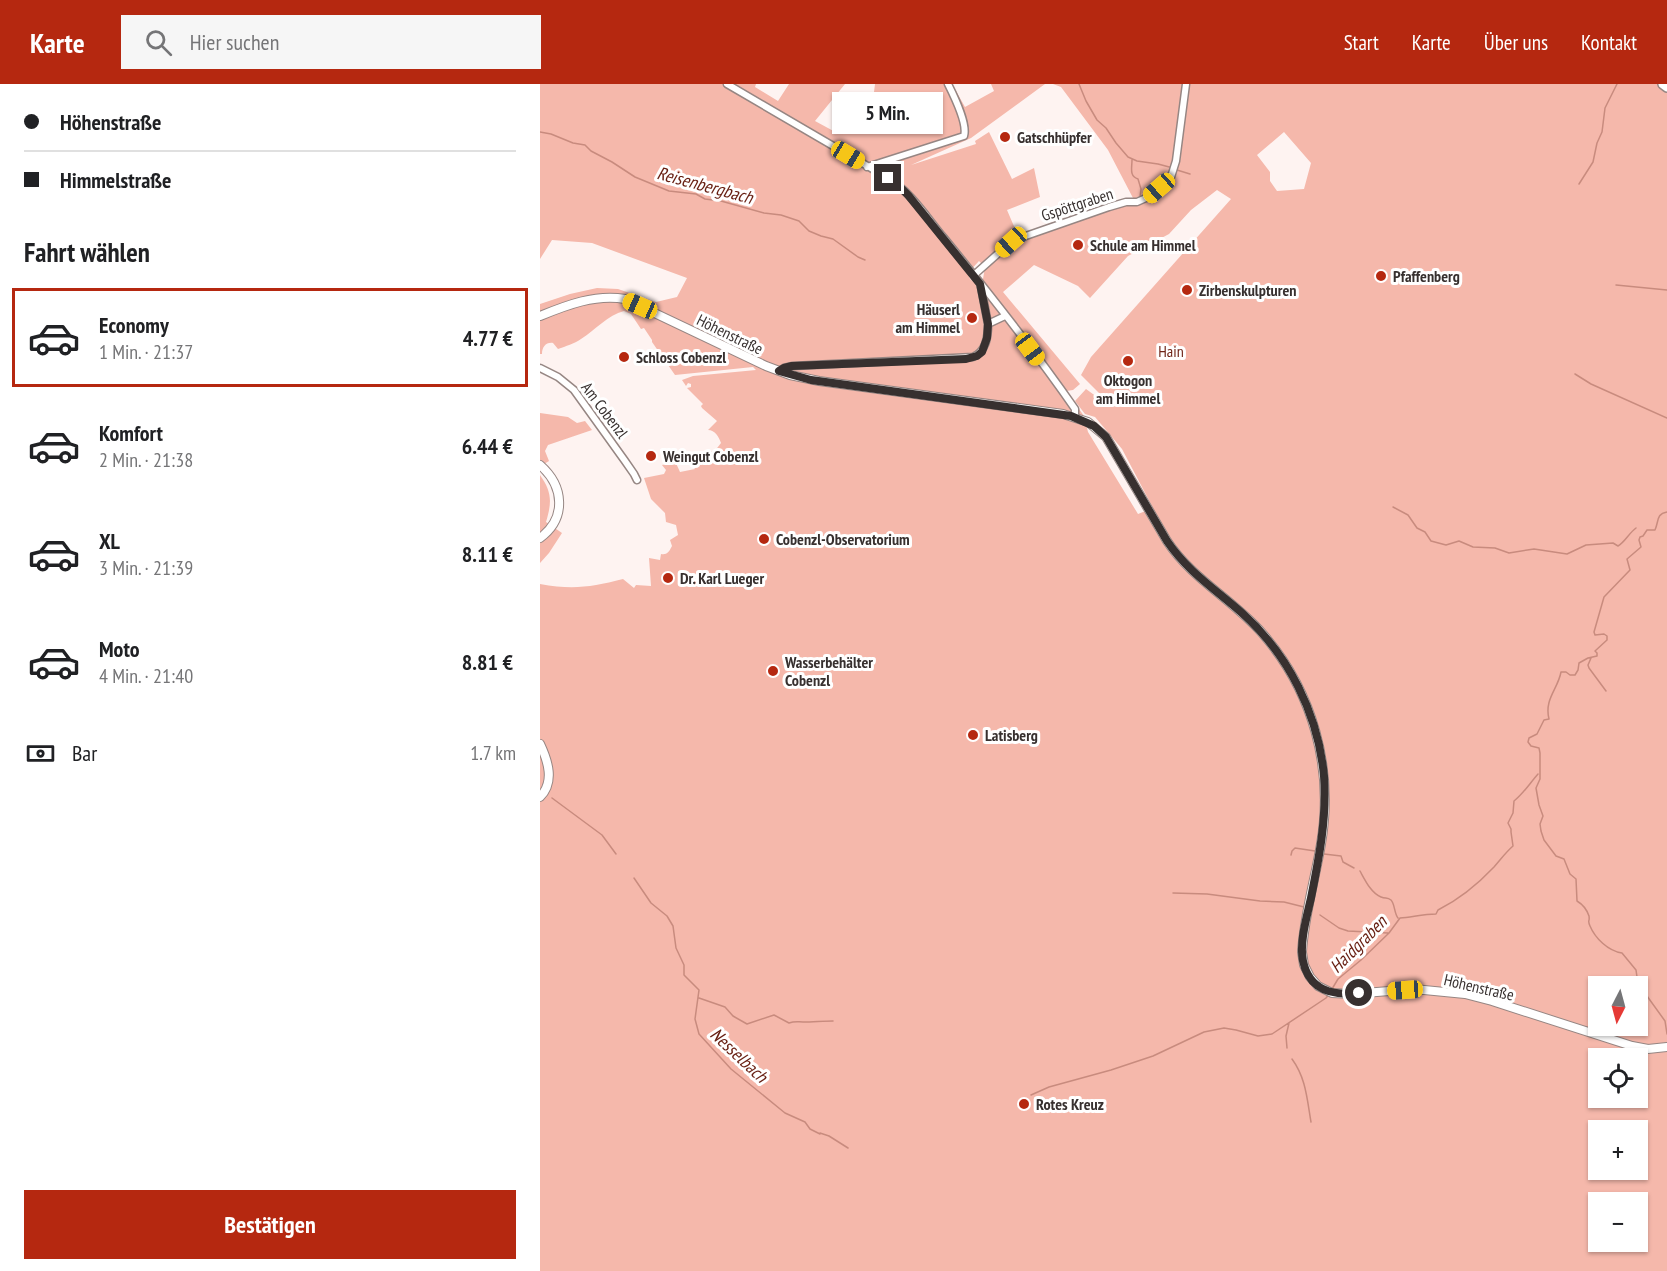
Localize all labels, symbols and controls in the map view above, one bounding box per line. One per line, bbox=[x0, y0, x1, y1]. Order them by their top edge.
search box bbox=[121, 15, 541, 69]
text: Karte bbox=[30, 24, 85, 61]
icon: search bbox=[142, 26, 175, 59]
text: Hier suchen bbox=[190, 28, 279, 56]
text: Start bbox=[1344, 29, 1379, 56]
text: Karte bbox=[1412, 29, 1451, 56]
text: Über uns bbox=[1484, 29, 1548, 56]
text: Kontakt bbox=[1581, 29, 1637, 56]
callout: 5 Min. bbox=[832, 91, 944, 133]
text: 5 Min. bbox=[865, 100, 910, 126]
text: Höhenstraße bbox=[60, 108, 162, 136]
place label: Gatschhüpfer bbox=[1017, 127, 1092, 147]
marker: Gatschhüpfer bbox=[998, 130, 1012, 144]
car bbox=[828, 138, 868, 172]
water label: Reisenbergbach bbox=[655, 161, 756, 209]
route end bbox=[874, 164, 901, 191]
text: Himmelstraße bbox=[60, 166, 171, 194]
car bbox=[1140, 169, 1178, 207]
street label: Gspöttgraben bbox=[1039, 183, 1115, 225]
car bbox=[992, 223, 1030, 261]
text: Fahrt wählen bbox=[24, 235, 150, 269]
place label: Schule am Himmel bbox=[1090, 235, 1196, 255]
marker: Schule am Himmel bbox=[1071, 238, 1085, 252]
place label: Pfaffenberg bbox=[1393, 266, 1460, 286]
marker: Pfaffenberg bbox=[1374, 269, 1388, 283]
place label: Zirbenskulpturen bbox=[1199, 280, 1296, 300]
marker: Zirbenskulpturen bbox=[1180, 283, 1194, 297]
car bbox=[620, 290, 660, 322]
place label: Häuserl am Himmel bbox=[895, 299, 960, 337]
street label: Höhenstraße bbox=[694, 309, 766, 359]
icon: car bbox=[27, 311, 81, 365]
text: Economy bbox=[99, 311, 169, 339]
marker: Häuserl am Himmel bbox=[965, 311, 979, 325]
text: 4.77 € bbox=[463, 324, 513, 352]
car bbox=[1012, 329, 1048, 369]
text: 1 Min. · 21:37 bbox=[99, 339, 193, 365]
park label: Hain bbox=[1158, 341, 1184, 361]
place label: Schloss Cobenzl bbox=[636, 347, 726, 367]
marker: Schloss Cobenzl bbox=[617, 350, 631, 364]
marker: Oktogon am Himmel bbox=[1121, 354, 1135, 368]
place label: Oktogon am Himmel bbox=[1096, 370, 1160, 408]
street label: Am Cobenzl bbox=[577, 378, 633, 442]
icon: car bbox=[27, 419, 81, 473]
text: Komfort bbox=[99, 419, 163, 447]
text: 6.44 € bbox=[462, 432, 513, 460]
place label: Weingut Cobenzl bbox=[662, 446, 759, 466]
text: 2 Min. · 21:38 bbox=[99, 447, 193, 473]
marker: Weingut Cobenzl bbox=[644, 449, 658, 463]
icon: car bbox=[27, 527, 81, 581]
text: XL bbox=[99, 527, 120, 555]
place label: Cobenzl-Observatorium bbox=[776, 529, 910, 549]
marker: Cobenzl-Observatorium bbox=[757, 532, 771, 546]
text: 8.11 € bbox=[462, 540, 513, 568]
text: 3 Min. · 21:39 bbox=[99, 555, 193, 581]
place label: Dr. Karl Lueger bbox=[680, 568, 764, 588]
marker: Dr. Karl Lueger bbox=[661, 571, 675, 585]
icon: car bbox=[27, 635, 81, 689]
text: Moto bbox=[99, 635, 140, 663]
text: 8.81 € bbox=[462, 648, 513, 676]
place label: Wasserbehälter Cobenzl bbox=[784, 652, 873, 690]
text: 4 Min. · 21:40 bbox=[99, 663, 193, 689]
marker: Wasserbehälter Cobenzl bbox=[766, 664, 780, 678]
place label: Latisberg bbox=[985, 725, 1038, 745]
marker: Latisberg bbox=[966, 728, 980, 742]
icon: cash bbox=[24, 737, 57, 770]
text: Bar bbox=[72, 739, 97, 767]
text: 1.7 km bbox=[470, 740, 516, 766]
water label: Haidgraben bbox=[1325, 910, 1392, 977]
street label: Höhenstraße bbox=[1442, 969, 1516, 1005]
north arrow bbox=[1588, 976, 1648, 1036]
map controls bbox=[1588, 976, 1648, 1252]
route start bbox=[1345, 979, 1372, 1006]
car bbox=[1386, 980, 1424, 1000]
water label: Nesselbach bbox=[705, 1023, 773, 1088]
button: locate bbox=[1588, 1048, 1648, 1108]
place label: Rotes Kreuz bbox=[1036, 1094, 1104, 1114]
marker: Rotes Kreuz bbox=[1017, 1097, 1031, 1111]
button: + bbox=[1588, 1120, 1648, 1180]
button: Bestätigen bbox=[24, 1190, 516, 1259]
button: − bbox=[1588, 1192, 1648, 1252]

